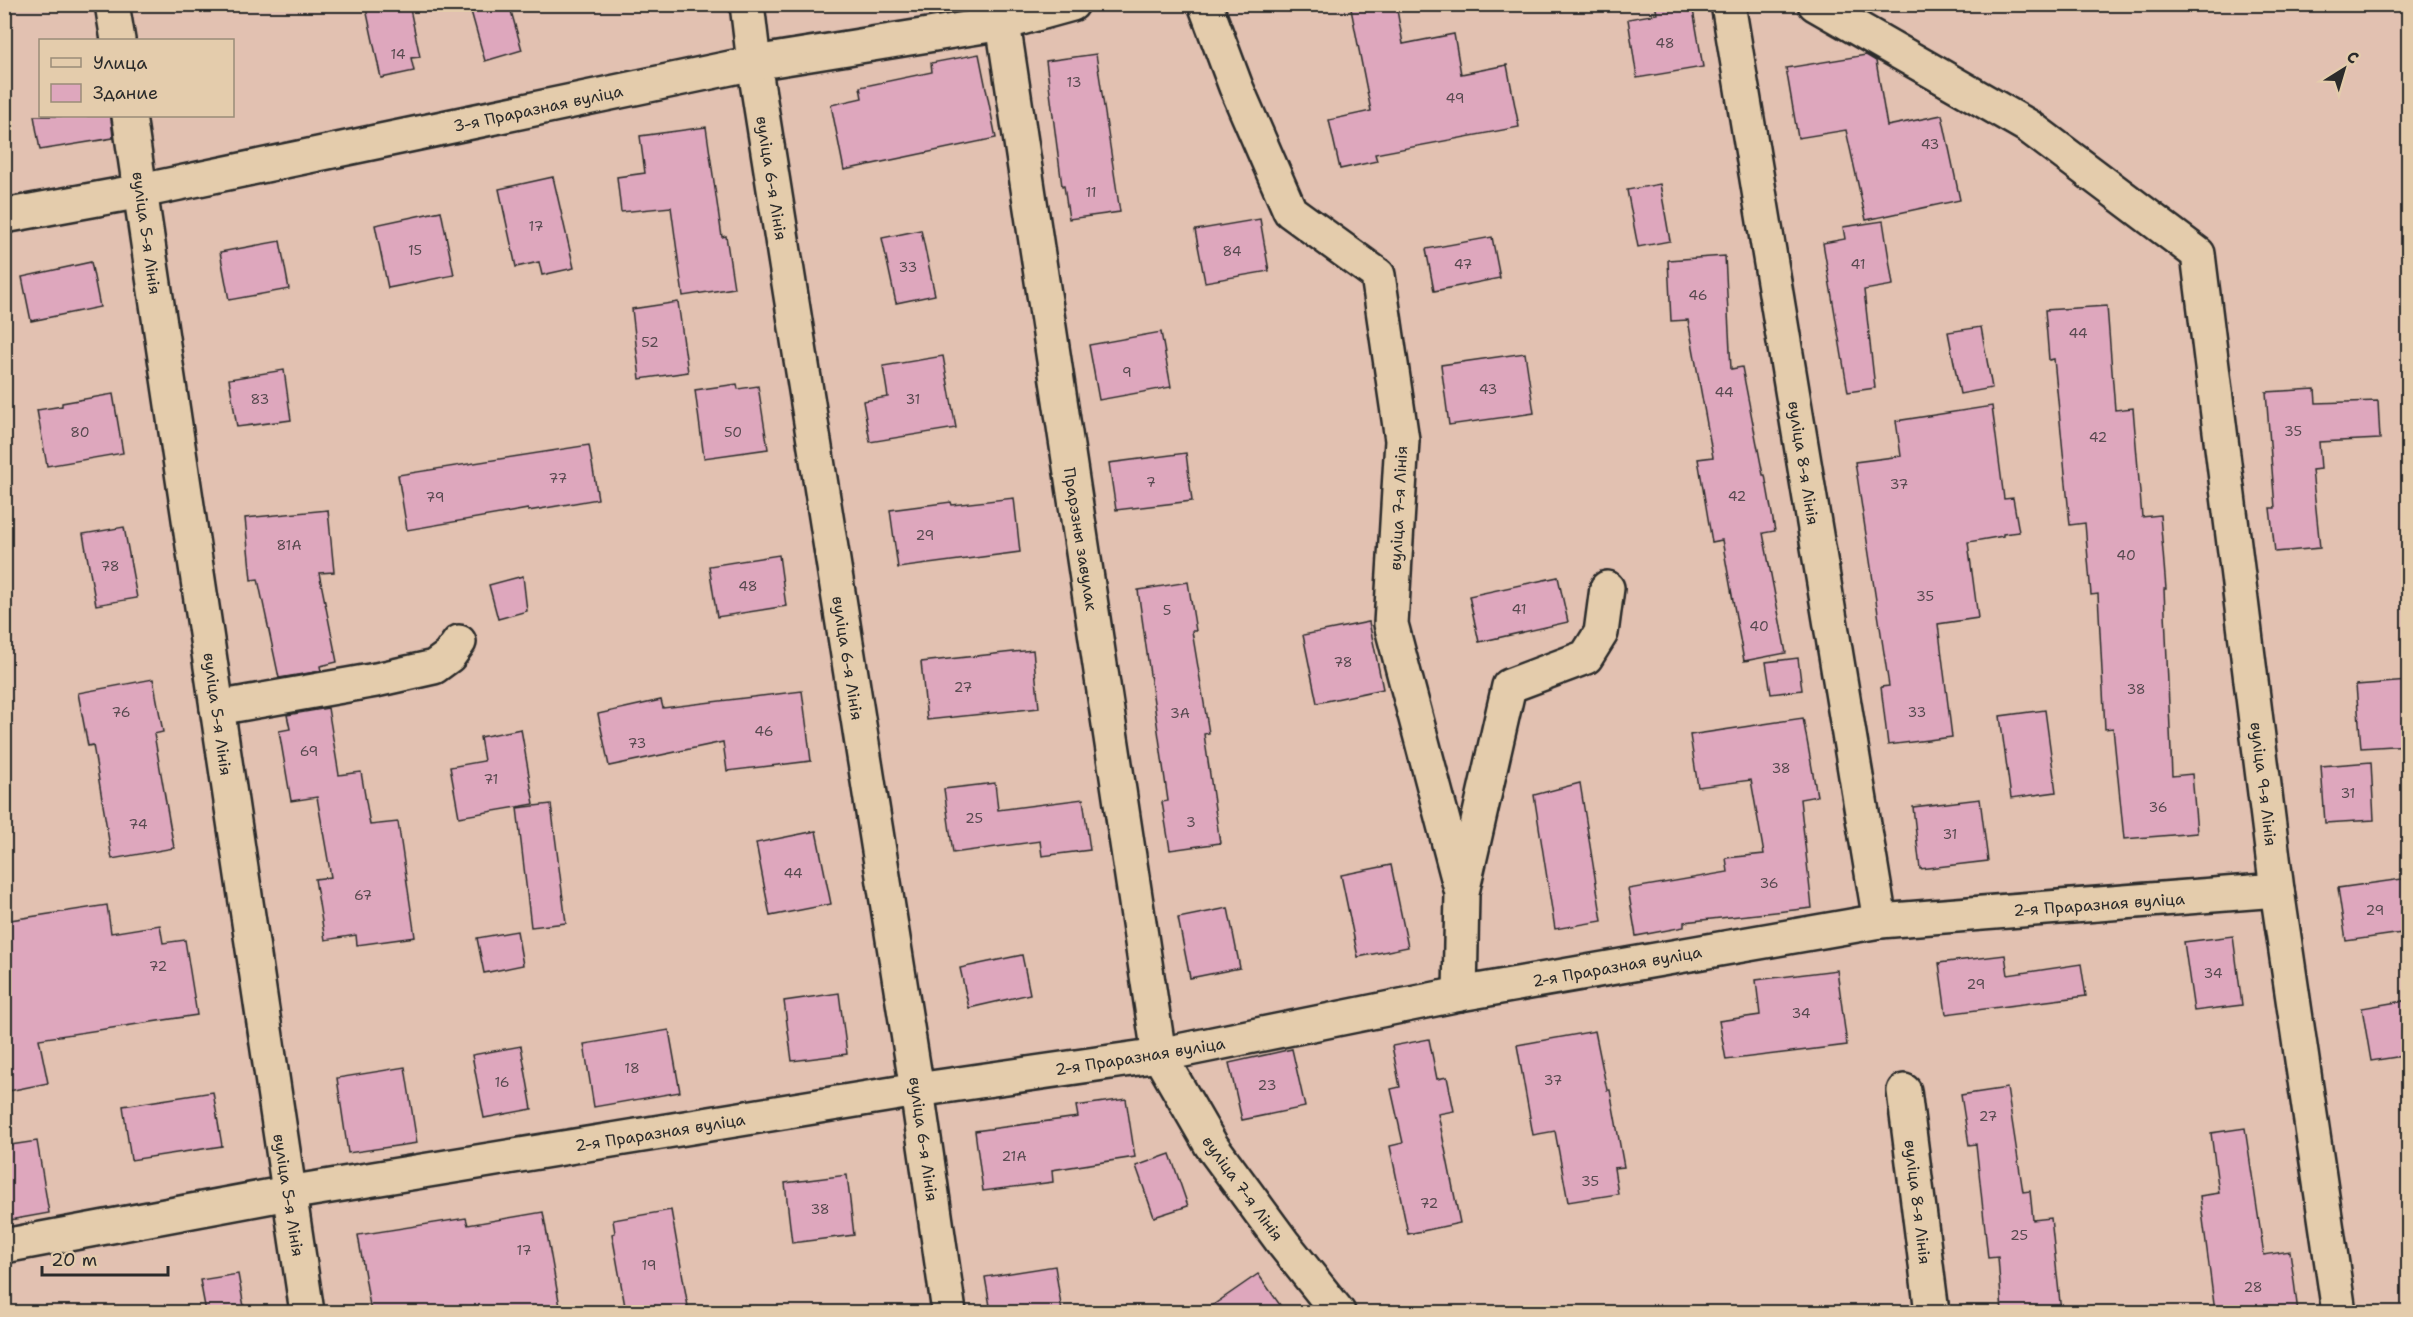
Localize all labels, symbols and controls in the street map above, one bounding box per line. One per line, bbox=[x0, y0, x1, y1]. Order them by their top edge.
house number: 48 bbox=[1655, 34, 1675, 52]
legend bbox=[39, 39, 234, 117]
north arrow bbox=[2314, 39, 2374, 99]
house number: 14 bbox=[390, 45, 406, 63]
text: С bbox=[2342, 46, 2363, 69]
text: Улица bbox=[93, 51, 147, 75]
house number: 13 bbox=[1067, 73, 1081, 91]
street label: 3-я Праразная вуліца bbox=[451, 80, 625, 137]
text: Здание bbox=[93, 81, 158, 105]
house number: 49 bbox=[1446, 89, 1465, 107]
street label: вуліца 6-я Лінія bbox=[751, 115, 792, 242]
house number: 43 bbox=[1921, 135, 1939, 153]
street label: вуліца 5-я Лінія bbox=[127, 170, 166, 296]
house number: 11 bbox=[1085, 183, 1097, 201]
house number: 17 bbox=[529, 217, 543, 235]
house number: 15 bbox=[408, 241, 422, 259]
house number: 84 bbox=[1222, 242, 1242, 260]
house number: 47 bbox=[1454, 255, 1472, 273]
house number: 41 bbox=[1851, 255, 1865, 273]
house number: 33 bbox=[899, 258, 917, 276]
house number: 46 bbox=[1688, 286, 1708, 304]
house number: 44 bbox=[2068, 324, 2088, 342]
house number: 52 bbox=[641, 333, 659, 351]
house number: 9 bbox=[1122, 363, 1132, 381]
house number: 43 bbox=[1479, 380, 1497, 398]
house number: 44 bbox=[1714, 383, 1734, 401]
house number: 83 bbox=[251, 390, 269, 408]
house number: 31 bbox=[906, 390, 920, 408]
street label: вуліца 8-я Лінія bbox=[1783, 400, 1824, 527]
house number: 35 bbox=[2284, 422, 2302, 440]
house number: 80 bbox=[70, 423, 90, 441]
house number: 50 bbox=[724, 423, 742, 441]
house number: 42 bbox=[2089, 428, 2107, 446]
street label: вуліца 7-я Лінія bbox=[1385, 445, 1412, 571]
street label: Прарэзны завулак bbox=[1059, 466, 1102, 613]
house number: 77 bbox=[549, 469, 567, 487]
house number: 7 bbox=[1146, 473, 1156, 491]
house number: 37 bbox=[1890, 475, 1908, 493]
house number: 42 bbox=[1728, 487, 1746, 505]
house number: 79 bbox=[425, 488, 445, 506]
house number: 29 bbox=[916, 526, 934, 544]
house number: 81А bbox=[276, 536, 302, 554]
house number: 40 bbox=[2116, 546, 2136, 564]
house number: 78 bbox=[100, 557, 120, 575]
house number: 48 bbox=[738, 577, 758, 595]
house number: 35 bbox=[1916, 587, 1934, 605]
street label: вуліца 6-я Лінія bbox=[827, 595, 868, 722]
house number: 41 bbox=[1512, 600, 1526, 618]
house number: 5 bbox=[1163, 601, 1171, 619]
house number: 40 bbox=[1749, 617, 1769, 635]
street label: вуліца 5-я Лінія bbox=[198, 651, 237, 777]
house number: 78 bbox=[1333, 653, 1353, 671]
house number: 27 bbox=[954, 678, 972, 696]
house number: 38 bbox=[2126, 680, 2146, 698]
house number: 76 bbox=[111, 703, 131, 721]
house number: 33 bbox=[1908, 703, 1926, 721]
house number: 3А bbox=[1170, 704, 1190, 722]
street label: вуліца 9-я Лінія bbox=[2245, 721, 2282, 847]
house number: 46 bbox=[754, 722, 774, 740]
house number: 73 bbox=[628, 734, 646, 752]
house number: 69 bbox=[300, 742, 318, 760]
house number: 38 bbox=[1771, 759, 1791, 777]
house number: 71 bbox=[484, 770, 498, 788]
house number: 31 bbox=[2341, 784, 2355, 802]
house number: 36 bbox=[2148, 798, 2168, 816]
house number: 25 bbox=[965, 809, 983, 827]
house number: 3 bbox=[1186, 813, 1196, 831]
house number: 74 bbox=[129, 815, 148, 833]
house number: 31 bbox=[1943, 825, 1957, 843]
house number: 44 bbox=[783, 864, 803, 882]
house number: 36 bbox=[1759, 874, 1779, 892]
house number: 67 bbox=[354, 886, 372, 904]
street label: 2-я Праразная вуліца bbox=[2013, 888, 2186, 921]
house number: 29 bbox=[2366, 901, 2384, 919]
street label: 2-я Праразная вуліца bbox=[1531, 941, 1704, 992]
house number: 72 bbox=[149, 957, 167, 975]
house number: 34 bbox=[2203, 964, 2223, 982]
house number: 29 bbox=[1967, 975, 1985, 993]
house number: 34 bbox=[1791, 1004, 1811, 1022]
street label: 2-я Праразная вуліца bbox=[1054, 1033, 1227, 1080]
house number: 18 bbox=[624, 1059, 640, 1077]
house number: 37 bbox=[1544, 1071, 1562, 1089]
house number: 16 bbox=[494, 1073, 510, 1091]
street label: вуліца 6-я Лінія bbox=[904, 1076, 943, 1203]
house number: 23 bbox=[1258, 1076, 1276, 1094]
house number: 27 bbox=[1979, 1107, 1997, 1125]
street label: 2-я Праразная вуліца bbox=[574, 1109, 747, 1156]
street label: вуліца 5-я Лінія bbox=[268, 1132, 309, 1258]
street label: вуліца 7-я Лінія bbox=[1197, 1132, 1288, 1245]
street label: вуліца 8-я Лінія bbox=[1899, 1139, 1936, 1265]
house number: 21А bbox=[1001, 1147, 1027, 1165]
house number: 35 bbox=[1581, 1172, 1599, 1190]
house number: 72 bbox=[1420, 1194, 1438, 1212]
house number: 38 bbox=[810, 1200, 830, 1218]
house number: 25 bbox=[2010, 1226, 2028, 1244]
scale bar bbox=[42, 1239, 168, 1277]
house number: 17 bbox=[517, 1241, 531, 1259]
text: 20 m bbox=[51, 1248, 97, 1272]
house number: 19 bbox=[641, 1256, 657, 1274]
house number: 28 bbox=[2243, 1278, 2263, 1296]

